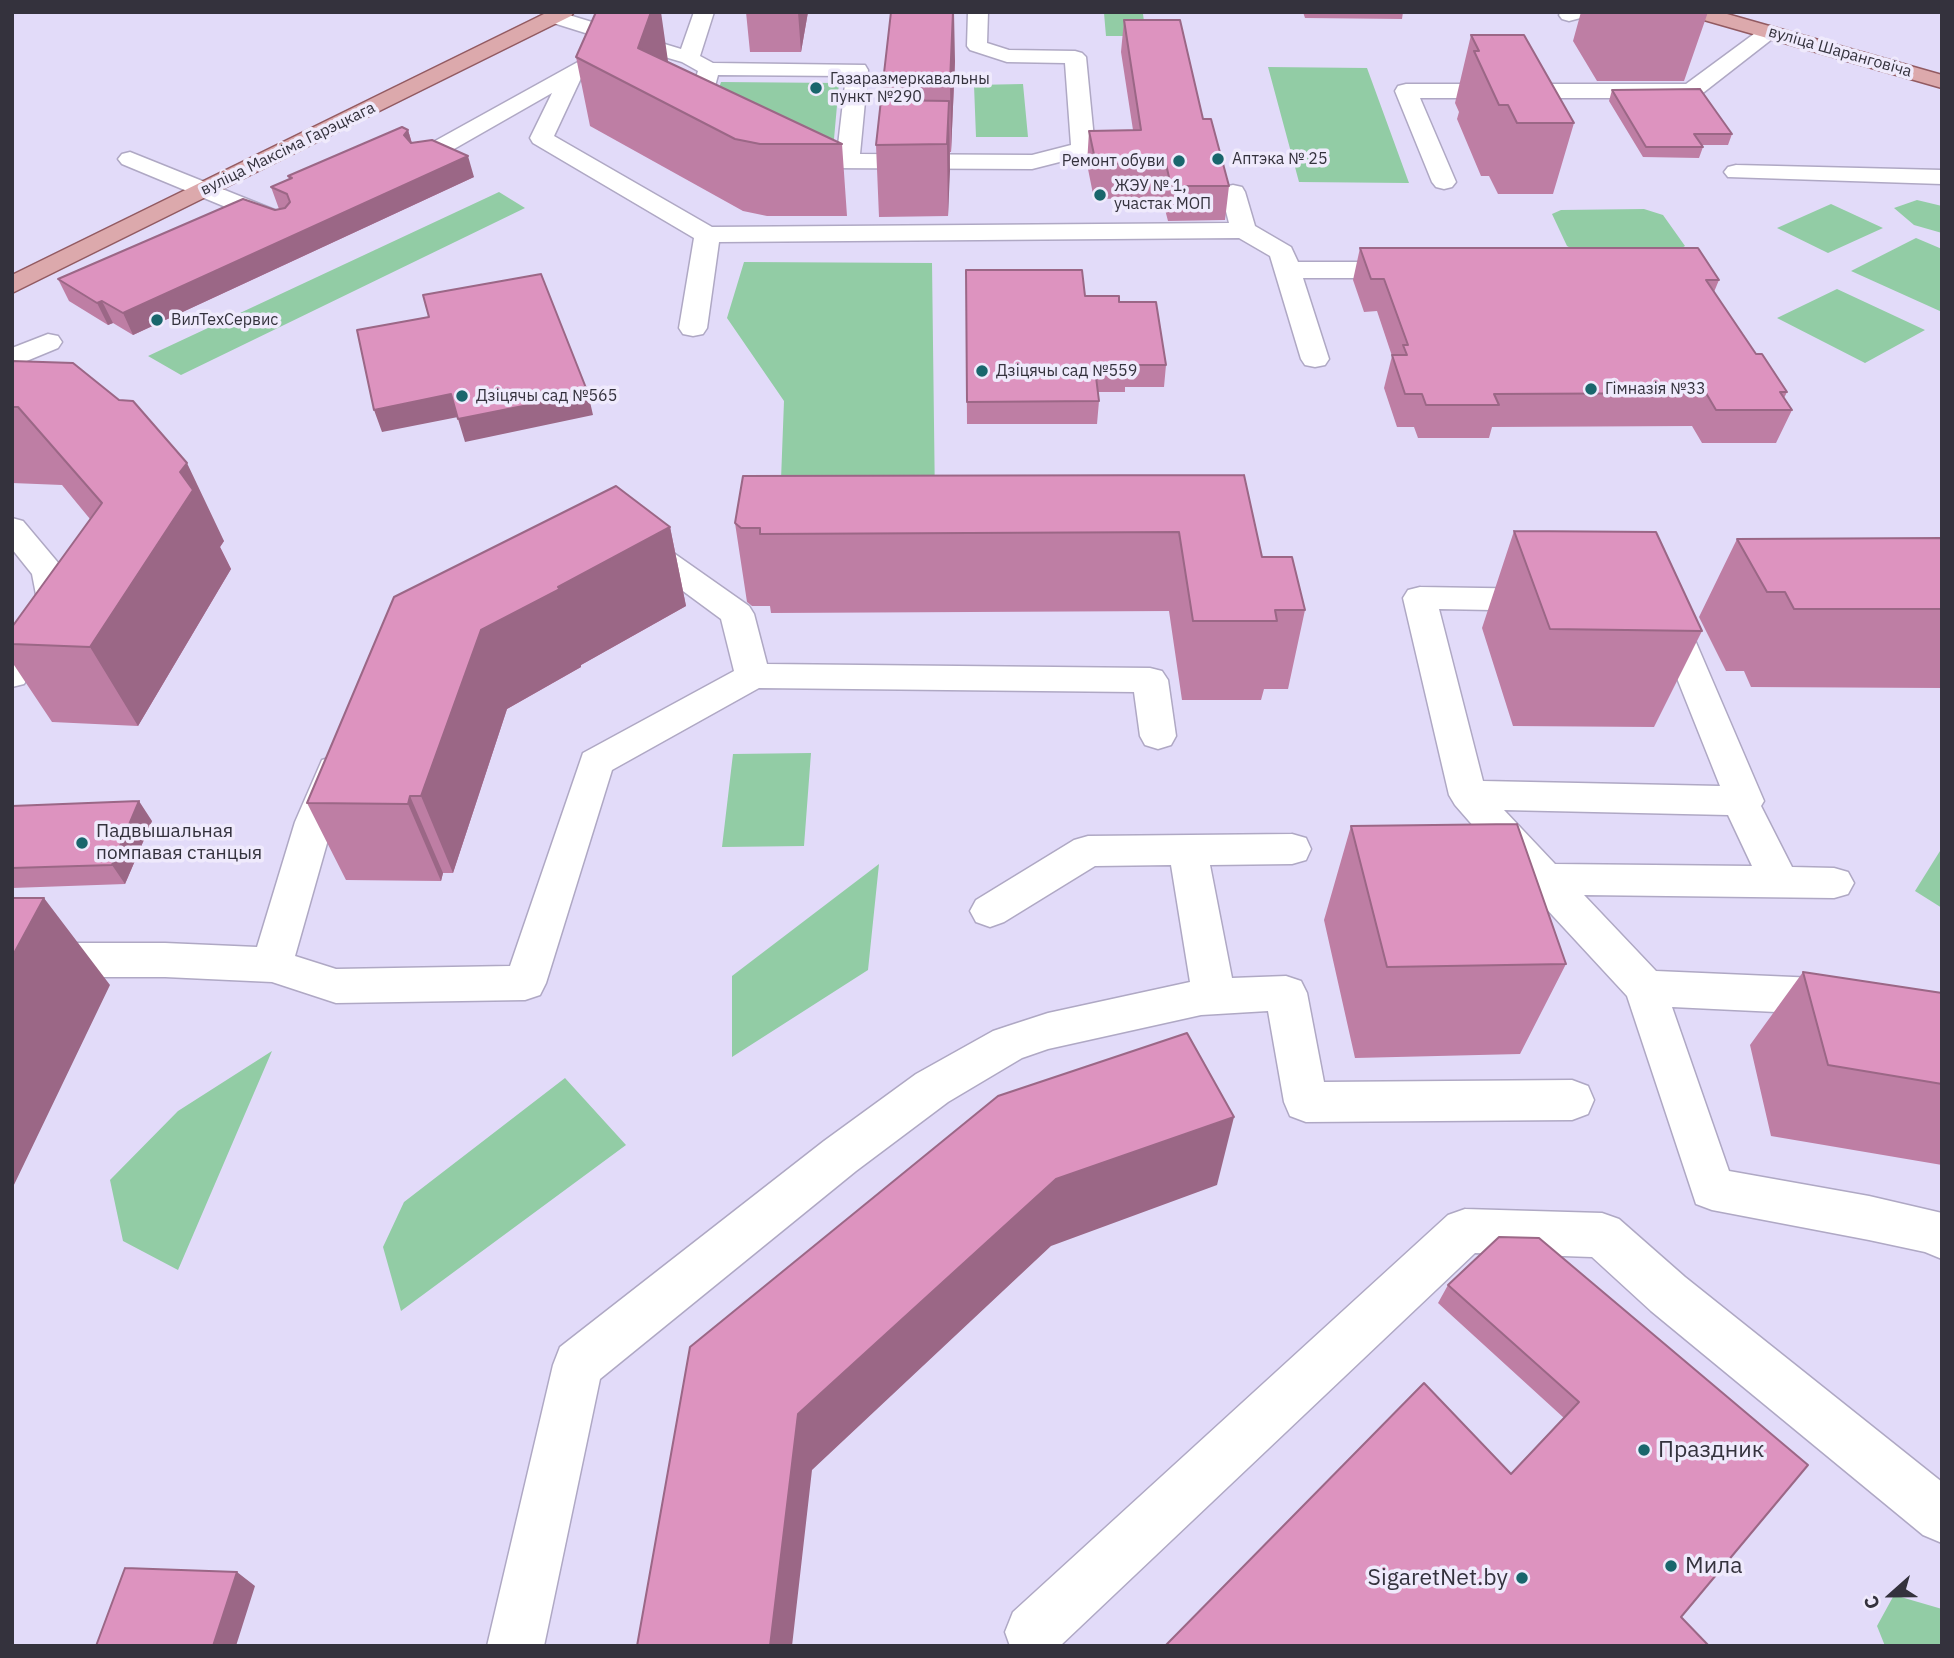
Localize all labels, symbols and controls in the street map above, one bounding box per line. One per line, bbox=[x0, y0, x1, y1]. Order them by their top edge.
street label: вуліца Шаранговіча bbox=[1766, 22, 1914, 82]
place label: Газаразмеркавальны пункт №290 bbox=[830, 69, 990, 107]
marker: Газаразмеркавальны пункт №290 bbox=[808, 80, 824, 96]
street label: вуліца Максіма Гарэцкага bbox=[198, 98, 378, 200]
place label: Аптэка № 25 bbox=[1232, 149, 1328, 169]
place label: Ремонт обуви bbox=[1062, 151, 1165, 171]
marker: Аптэка № 25 bbox=[1210, 151, 1226, 167]
marker: Ремонт обуви bbox=[1171, 153, 1187, 169]
place label: ЖЭУ № 1, участак МОП bbox=[1114, 176, 1211, 214]
marker: ЖЭУ № 1, участак МОП bbox=[1092, 187, 1108, 203]
place label: ВилТехСервис bbox=[171, 310, 278, 330]
marker: ВилТехСервис bbox=[149, 312, 165, 328]
place label: Дзіцячы сад №559 bbox=[996, 361, 1137, 381]
marker: Дзіцячы сад №559 bbox=[974, 363, 990, 379]
place label: Гімназія №33 bbox=[1605, 379, 1706, 399]
marker: Гімназія №33 bbox=[1583, 381, 1599, 397]
place label: Дзіцячы сад №565 bbox=[476, 386, 617, 406]
marker: Дзіцячы сад №565 bbox=[454, 388, 470, 404]
place label: Падвышальная помпавая станцыя bbox=[96, 821, 262, 865]
marker: Падвышальная помпавая станцыя bbox=[74, 835, 90, 851]
place label: Праздник bbox=[1658, 1436, 1765, 1464]
marker: Праздник bbox=[1636, 1442, 1652, 1458]
place label: Мила bbox=[1685, 1552, 1742, 1580]
marker: Мила bbox=[1663, 1558, 1679, 1574]
north arrow bbox=[1856, 1560, 1926, 1630]
place label: SigaretNet.by bbox=[1368, 1564, 1508, 1592]
marker: SigaretNet.by bbox=[1514, 1570, 1530, 1586]
text: С bbox=[1858, 1592, 1885, 1613]

